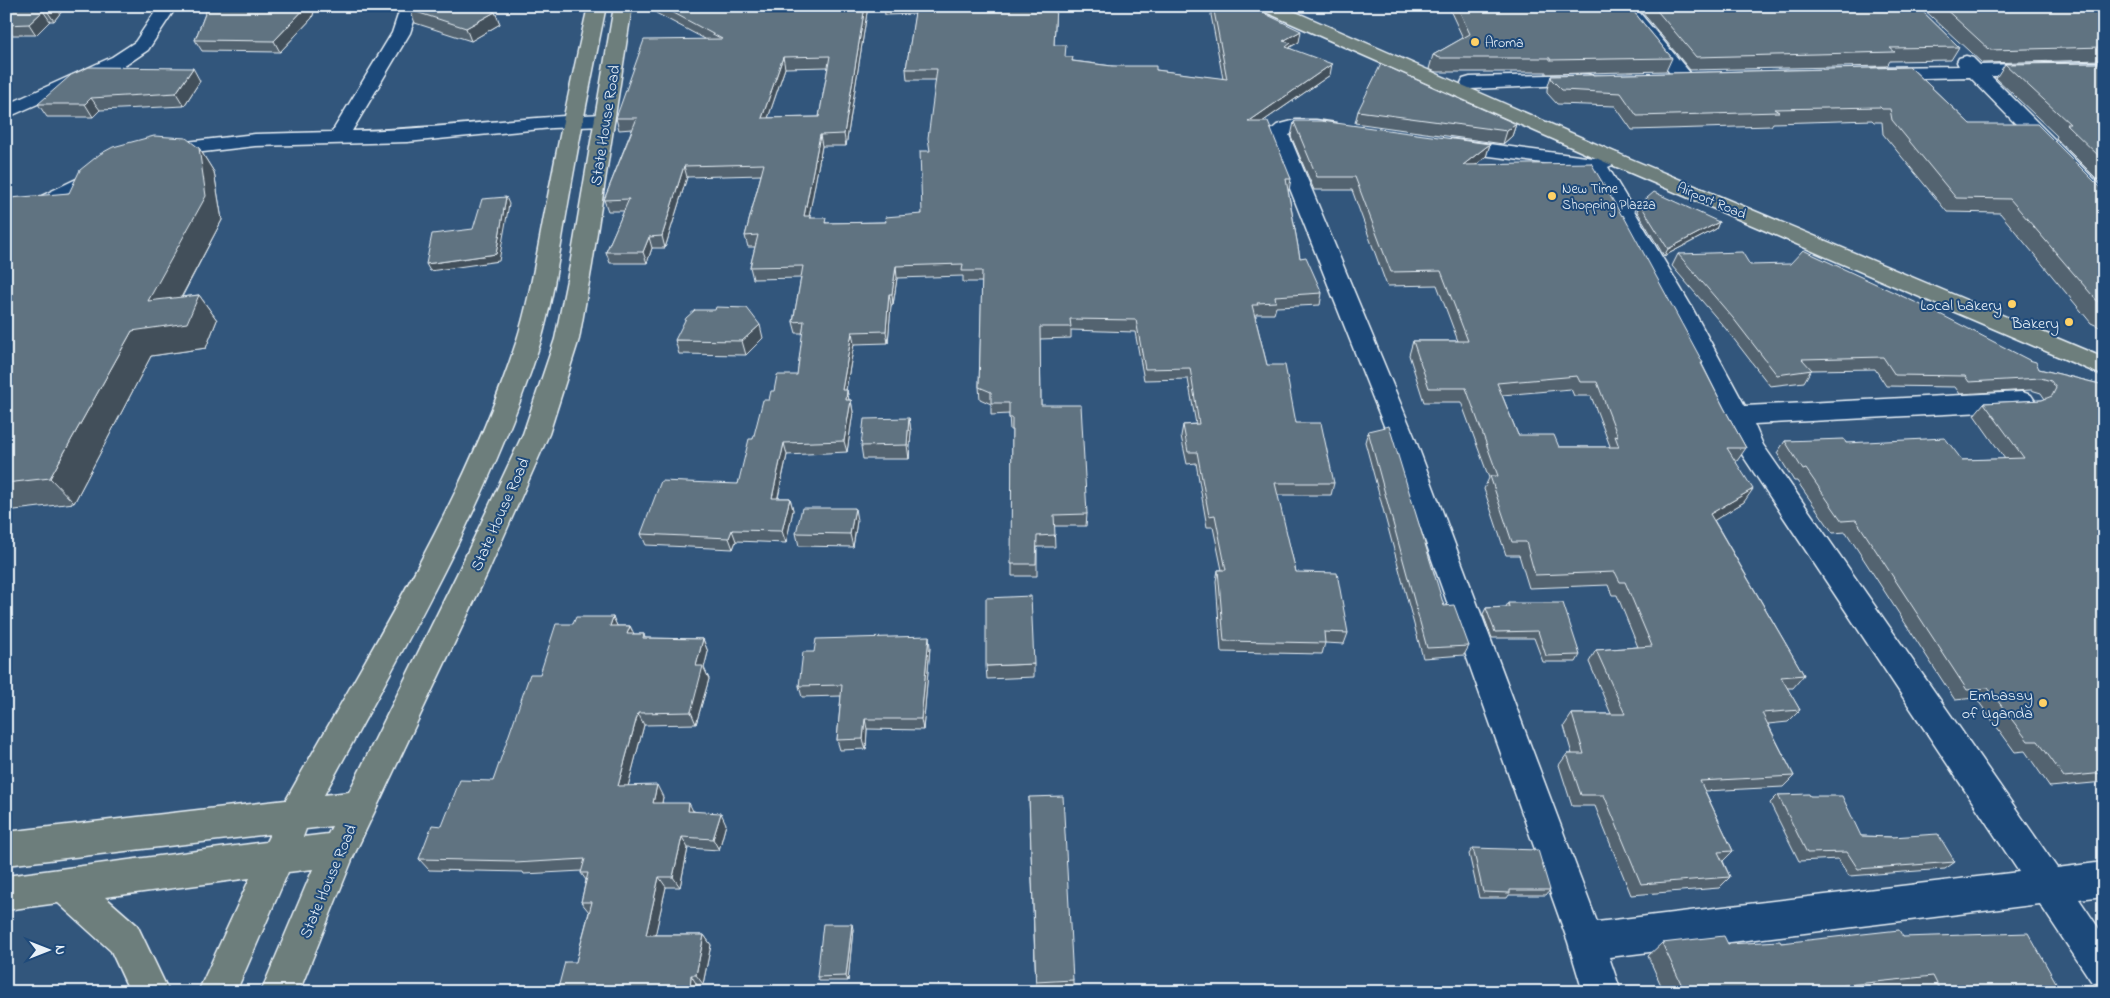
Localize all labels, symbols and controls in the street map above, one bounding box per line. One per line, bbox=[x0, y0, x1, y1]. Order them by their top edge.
place label: Aroma bbox=[1485, 33, 1524, 54]
marker: Aroma bbox=[1469, 36, 1481, 48]
street label: State House Road bbox=[585, 63, 627, 187]
street label: Airport Road bbox=[1674, 177, 1749, 225]
place label: New Time Shopping Plazza bbox=[1562, 179, 1656, 217]
marker: New Time Shopping Plazza bbox=[1546, 190, 1558, 202]
place label: Local bakery bbox=[1920, 294, 2002, 318]
marker: Local bakery bbox=[2006, 298, 2018, 310]
place label: Bakery bbox=[2011, 312, 2059, 336]
marker: Bakery bbox=[2063, 316, 2075, 328]
street label: State House Road bbox=[465, 454, 537, 575]
place label: Embassy of Uganda bbox=[1962, 684, 2033, 726]
marker: Embassy of Uganda bbox=[2037, 697, 2049, 709]
street label: State House Road bbox=[294, 821, 364, 942]
north arrow bbox=[22, 926, 72, 976]
text: N bbox=[49, 945, 70, 955]

